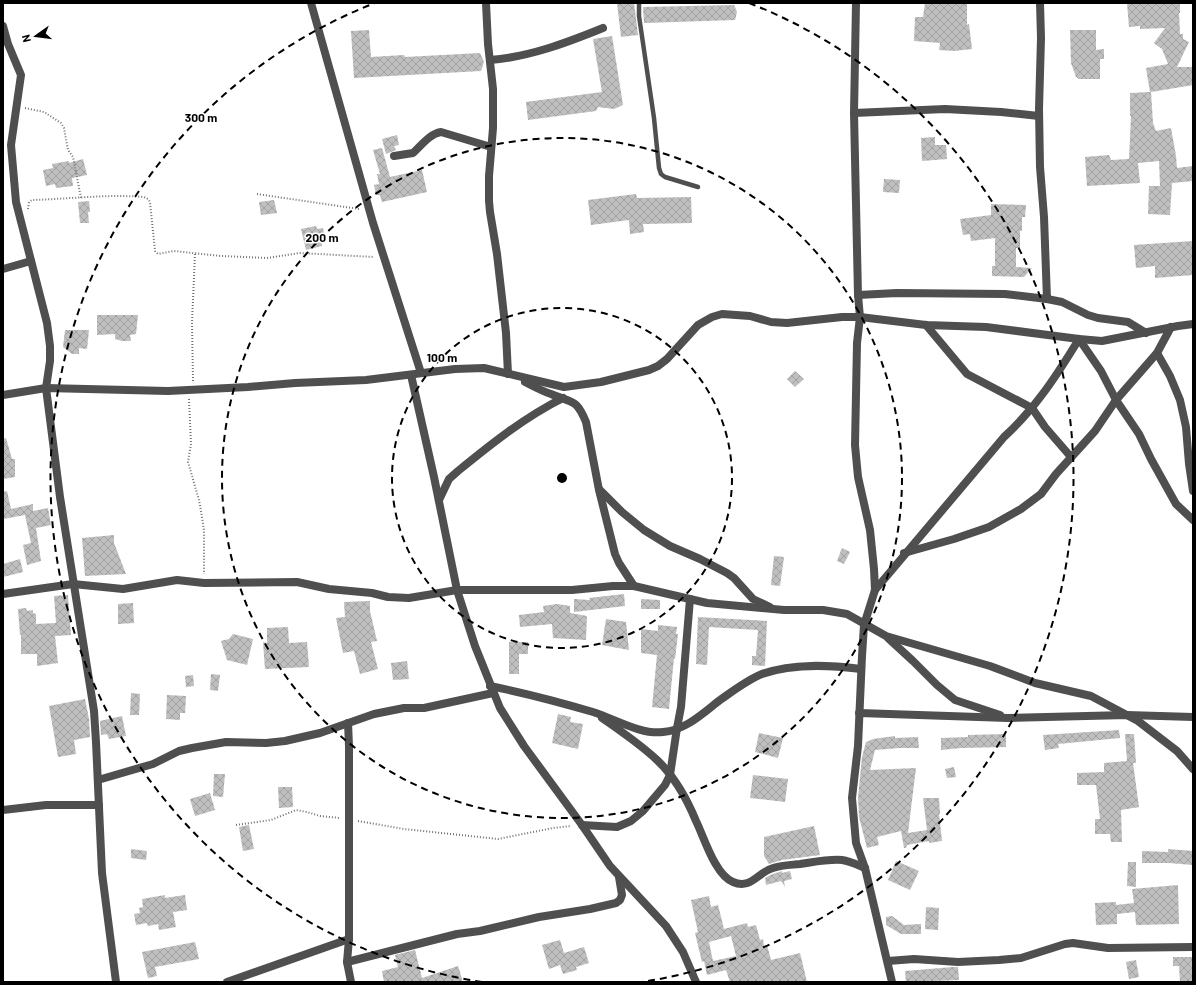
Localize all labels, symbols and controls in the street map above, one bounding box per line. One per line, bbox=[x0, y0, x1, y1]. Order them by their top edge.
north arrow bbox=[16, 16, 56, 56]
text: N bbox=[19, 33, 33, 44]
text: 300 m bbox=[185, 110, 217, 124]
text: 200 m bbox=[306, 230, 338, 244]
text: 100 m bbox=[427, 350, 457, 364]
centre of rings bbox=[555, 471, 569, 485]

